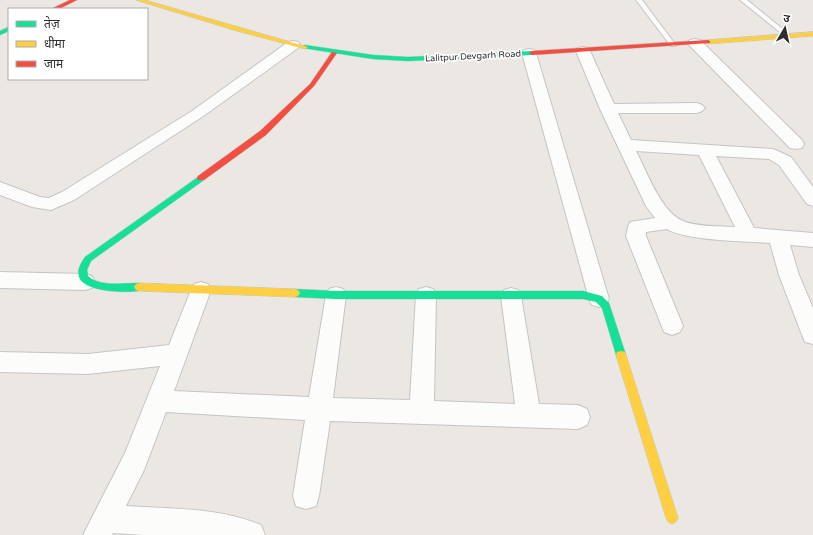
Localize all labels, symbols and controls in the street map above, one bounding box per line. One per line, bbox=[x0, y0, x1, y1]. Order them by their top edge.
legend bbox=[8, 8, 148, 80]
north arrow bbox=[765, 8, 805, 48]
text: उ bbox=[782, 12, 791, 26]
text: तेज़ bbox=[44, 16, 61, 31]
text: धीमा bbox=[44, 36, 66, 51]
street label: Lalitpur Devgarh Road bbox=[425, 48, 521, 65]
text: जाम bbox=[44, 57, 64, 71]

